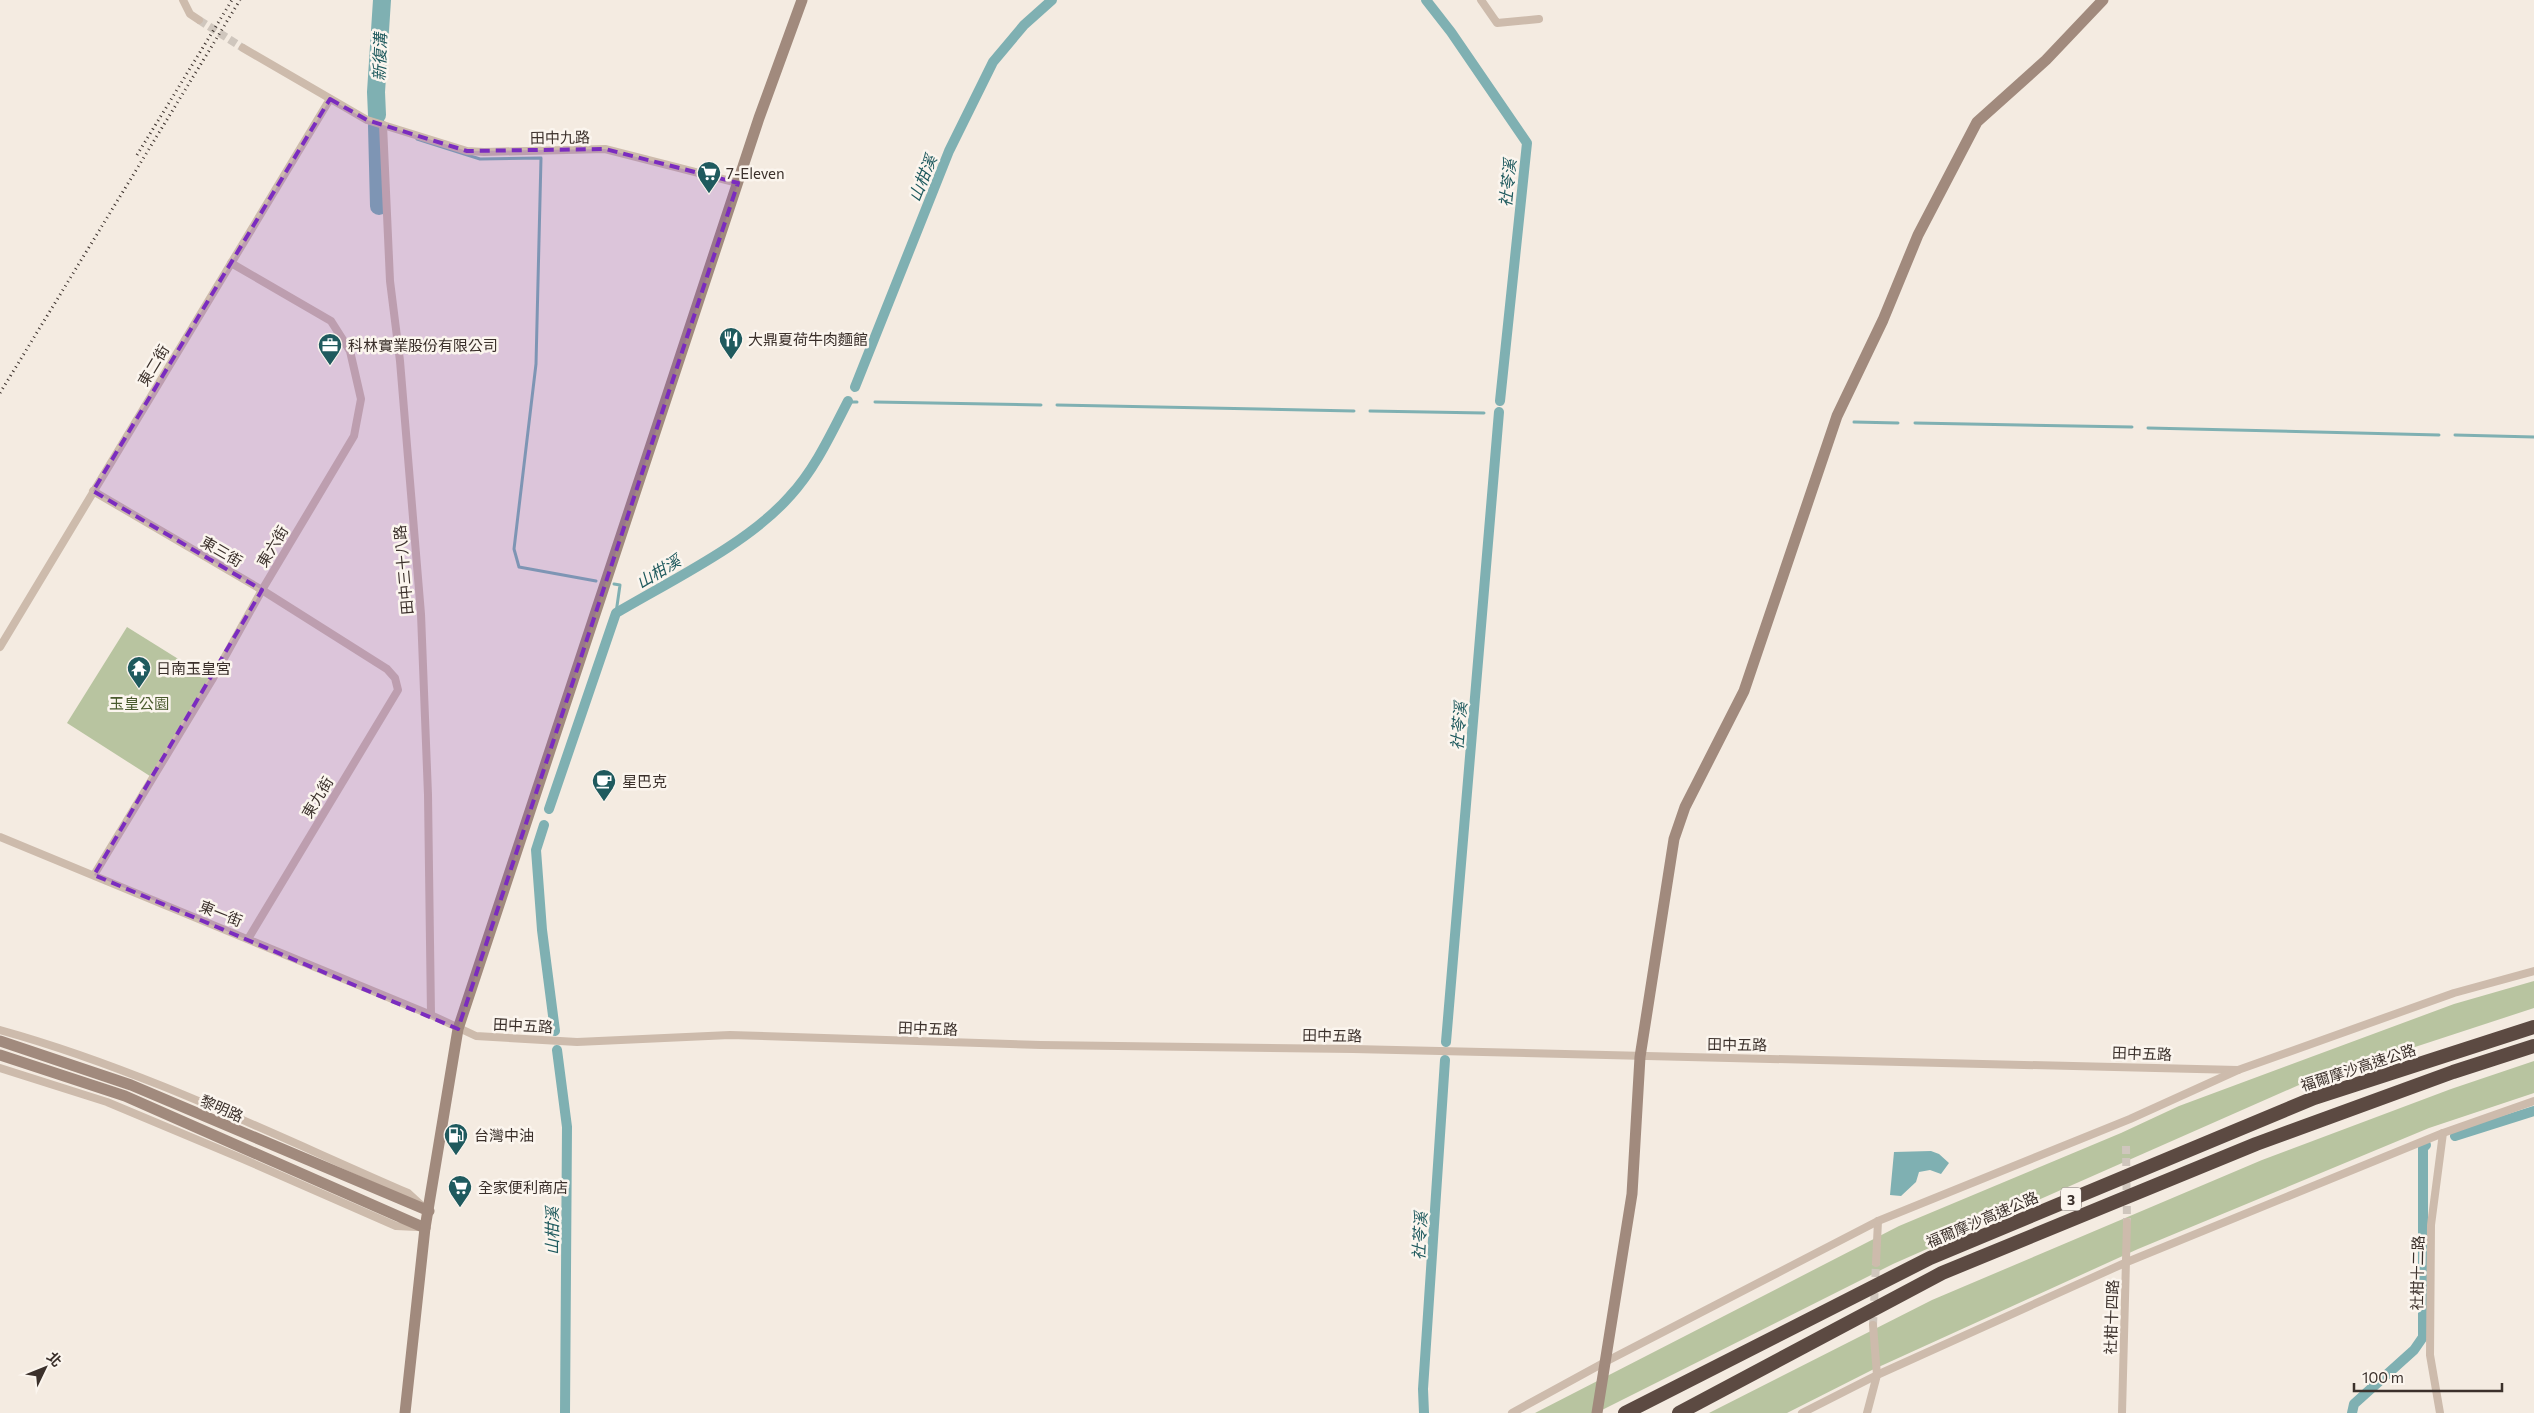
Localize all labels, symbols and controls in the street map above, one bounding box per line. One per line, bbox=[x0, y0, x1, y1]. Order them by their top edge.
water label: 新復溝 bbox=[369, 31, 389, 81]
street label: 田中九路 bbox=[530, 127, 590, 147]
water label: 山柑溪 bbox=[904, 150, 941, 204]
water label: 社苓溪 bbox=[1495, 156, 1519, 208]
supermarket icon: 7-Eleven bbox=[696, 160, 722, 194]
place label: 7-Eleven bbox=[726, 164, 785, 182]
restaurant icon: 大鼎夏荷牛肉麵館 bbox=[718, 326, 744, 360]
place label: 大鼎夏荷牛肉麵館 bbox=[748, 330, 868, 348]
office icon: 科林實業股份有限公司 bbox=[317, 332, 343, 366]
place label: 科林實業股份有限公司 bbox=[348, 336, 498, 354]
street label: 東二街 bbox=[134, 341, 172, 389]
street label: 東六街 bbox=[253, 522, 291, 570]
street label: 田中三十八路 bbox=[390, 524, 416, 616]
street label: 東三街 bbox=[198, 532, 246, 570]
water label: 山柑溪 bbox=[633, 549, 685, 592]
temple icon: 日南玉皇宮 bbox=[126, 655, 152, 689]
place label: 日南玉皇宮 bbox=[156, 659, 231, 677]
park label: 玉皇公園 bbox=[109, 694, 169, 712]
water label: 社苓溪 bbox=[1446, 699, 1470, 751]
cafe icon: 星巴克 bbox=[591, 768, 617, 802]
place label: 星巴克 bbox=[622, 772, 667, 790]
street label: 東九街 bbox=[298, 773, 336, 821]
street label: 東一街 bbox=[197, 896, 245, 930]
street label: 田中五路 bbox=[493, 1014, 553, 1036]
street label: 田中五路 bbox=[898, 1018, 958, 1038]
street label: 田中五路 bbox=[1302, 1025, 1362, 1045]
street label: 田中五路 bbox=[1707, 1034, 1767, 1054]
street label: 福爾摩沙高速公路 bbox=[2298, 1040, 2418, 1094]
street label: 田中五路 bbox=[2112, 1043, 2172, 1063]
street label: 黎明路 bbox=[198, 1091, 246, 1125]
fuel station icon: 台灣中油 bbox=[443, 1122, 469, 1156]
place label: 台灣中油 bbox=[474, 1126, 534, 1144]
supermarket icon: 全家便利商店 bbox=[447, 1174, 473, 1208]
place label: 全家便利商店 bbox=[478, 1178, 568, 1196]
street label: 福爾摩沙高速公路 bbox=[1923, 1187, 2041, 1251]
road number: 3 bbox=[2061, 1188, 2081, 1210]
water label: 山柑溪 bbox=[542, 1205, 561, 1255]
water label: 社苓溪 bbox=[1408, 1210, 1430, 1260]
street label: 社柑十二路 bbox=[2407, 1235, 2427, 1311]
street label: 社柑十四路 bbox=[2101, 1279, 2121, 1355]
north arrow bbox=[20, 1343, 70, 1393]
text: 北 bbox=[44, 1348, 66, 1370]
scale bar bbox=[2354, 1360, 2502, 1392]
text: 100 m bbox=[2362, 1368, 2404, 1386]

